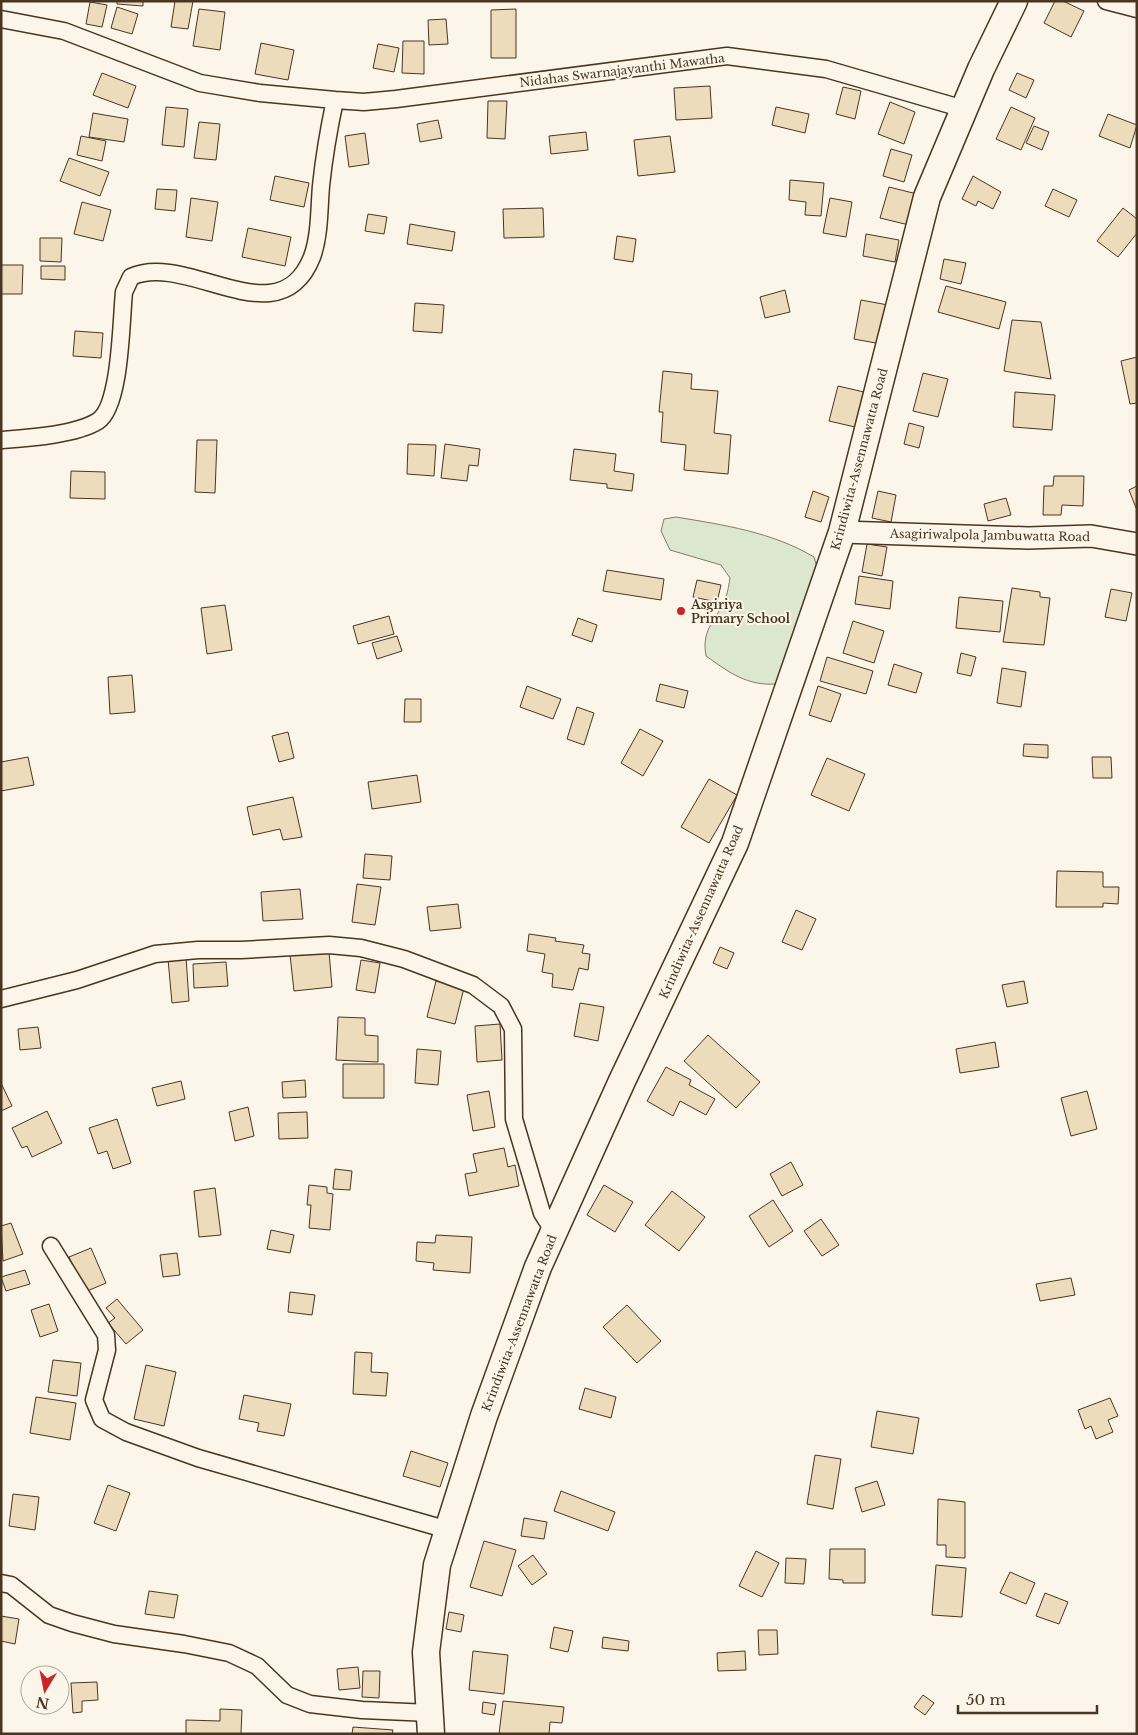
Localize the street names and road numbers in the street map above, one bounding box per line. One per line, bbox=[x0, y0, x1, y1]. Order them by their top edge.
street label: Nidahas Swarnajayanthi Mawatha bbox=[518, 50, 726, 90]
street label: Krindiwita-Assennawatta Road bbox=[827, 366, 891, 552]
street label: Asagiriwalpola Jambuwatta Road bbox=[889, 526, 1090, 544]
street label: Krindiwita-Assennawatta Road bbox=[656, 823, 746, 1001]
street label: Krindiwita-Assennawatta Road bbox=[478, 1233, 560, 1413]

